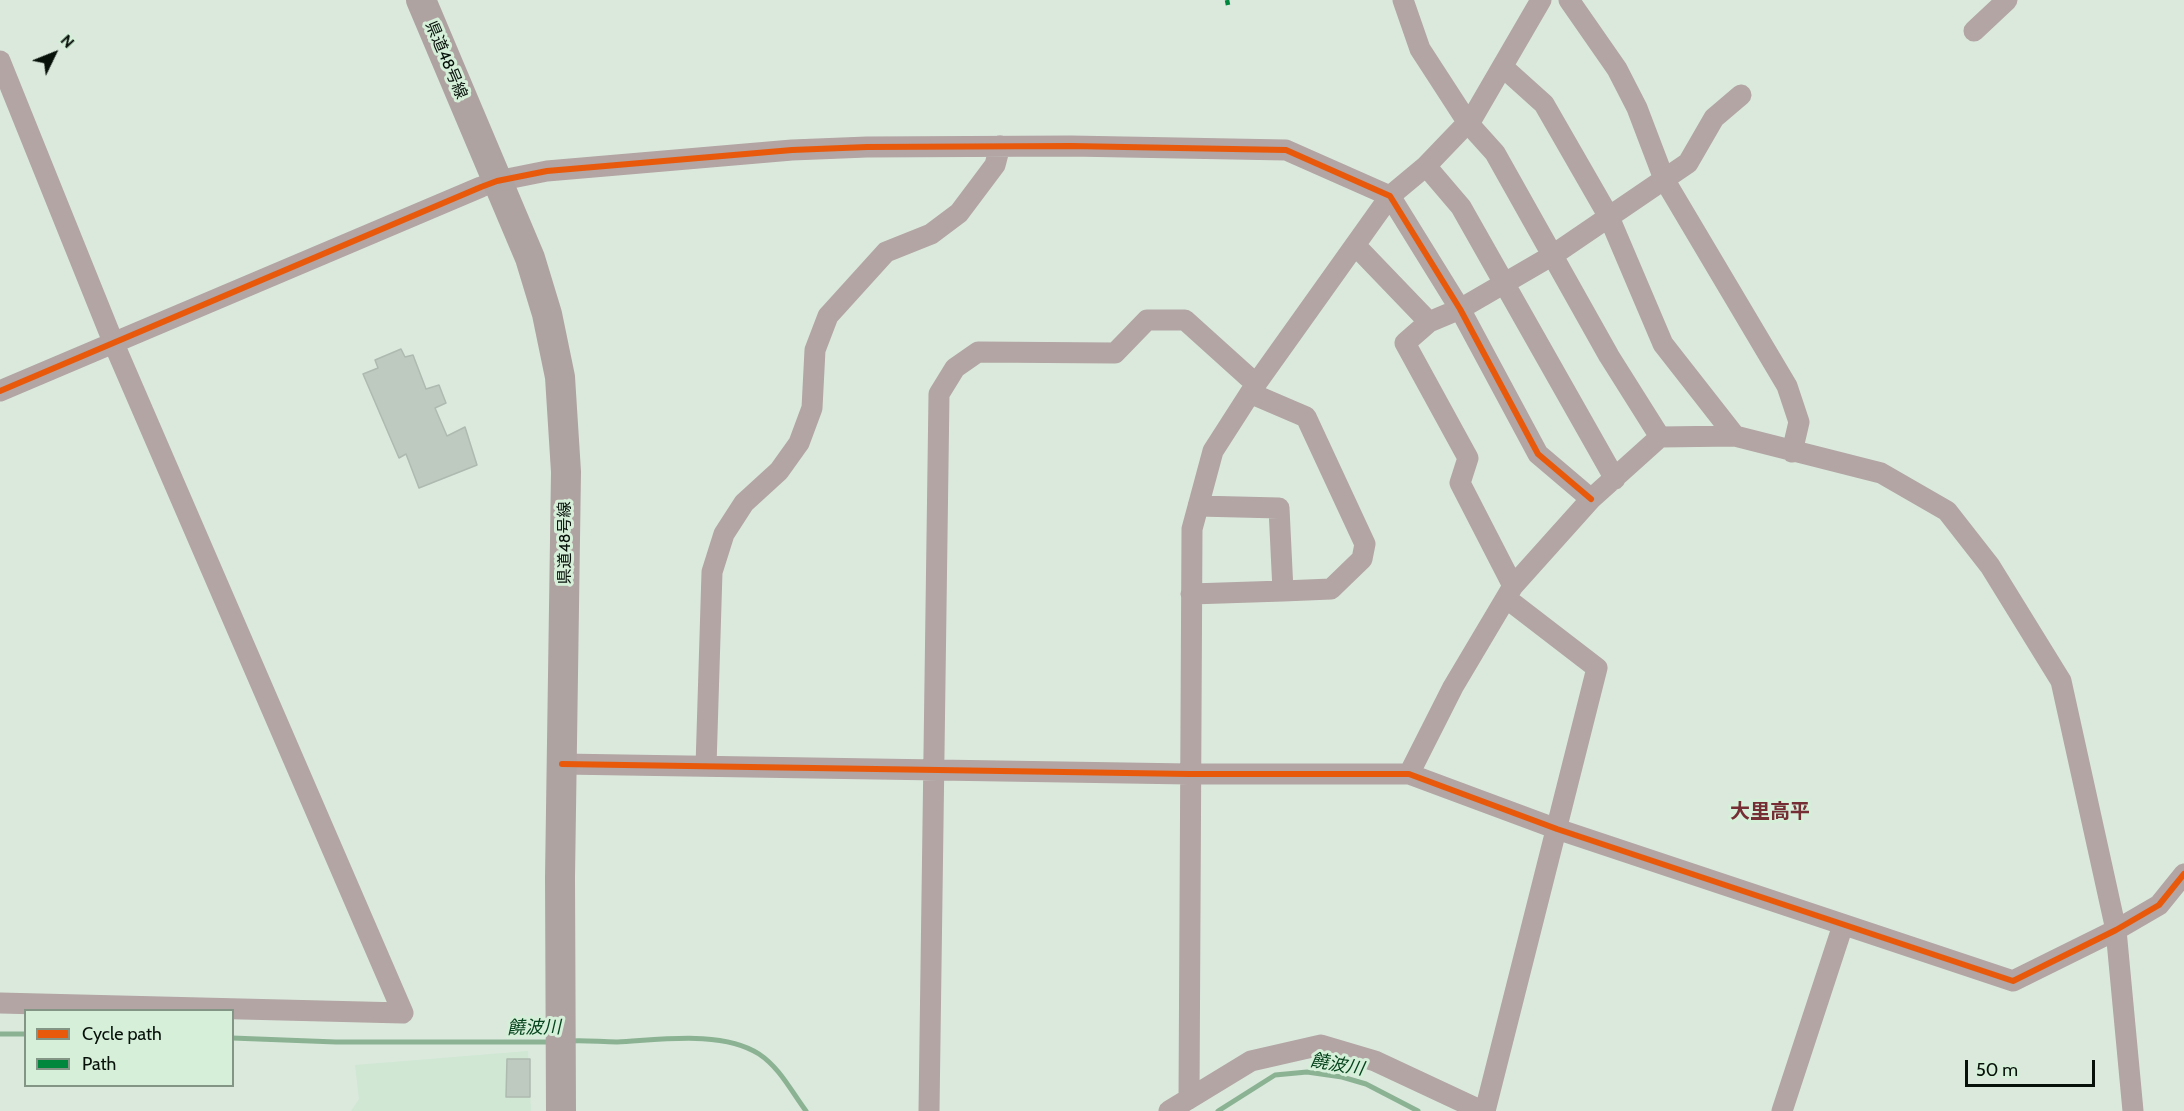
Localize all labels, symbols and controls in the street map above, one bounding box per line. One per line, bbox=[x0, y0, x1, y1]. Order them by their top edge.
street label: 県道48号線 bbox=[421, 18, 471, 102]
north arrow bbox=[24, 24, 84, 84]
text: N bbox=[57, 31, 78, 52]
street label: 県道48号線 bbox=[555, 502, 575, 584]
district label: 大里高平 bbox=[1730, 800, 1810, 824]
legend bbox=[24, 1009, 234, 1087]
water label: 饒波川 bbox=[507, 1017, 561, 1039]
text: Cycle path bbox=[82, 1023, 162, 1045]
scale bar bbox=[1968, 1048, 2098, 1086]
water label: 饒波川 bbox=[1309, 1050, 1365, 1080]
text: Path bbox=[82, 1053, 116, 1075]
text: 50 m bbox=[1976, 1059, 2018, 1081]

